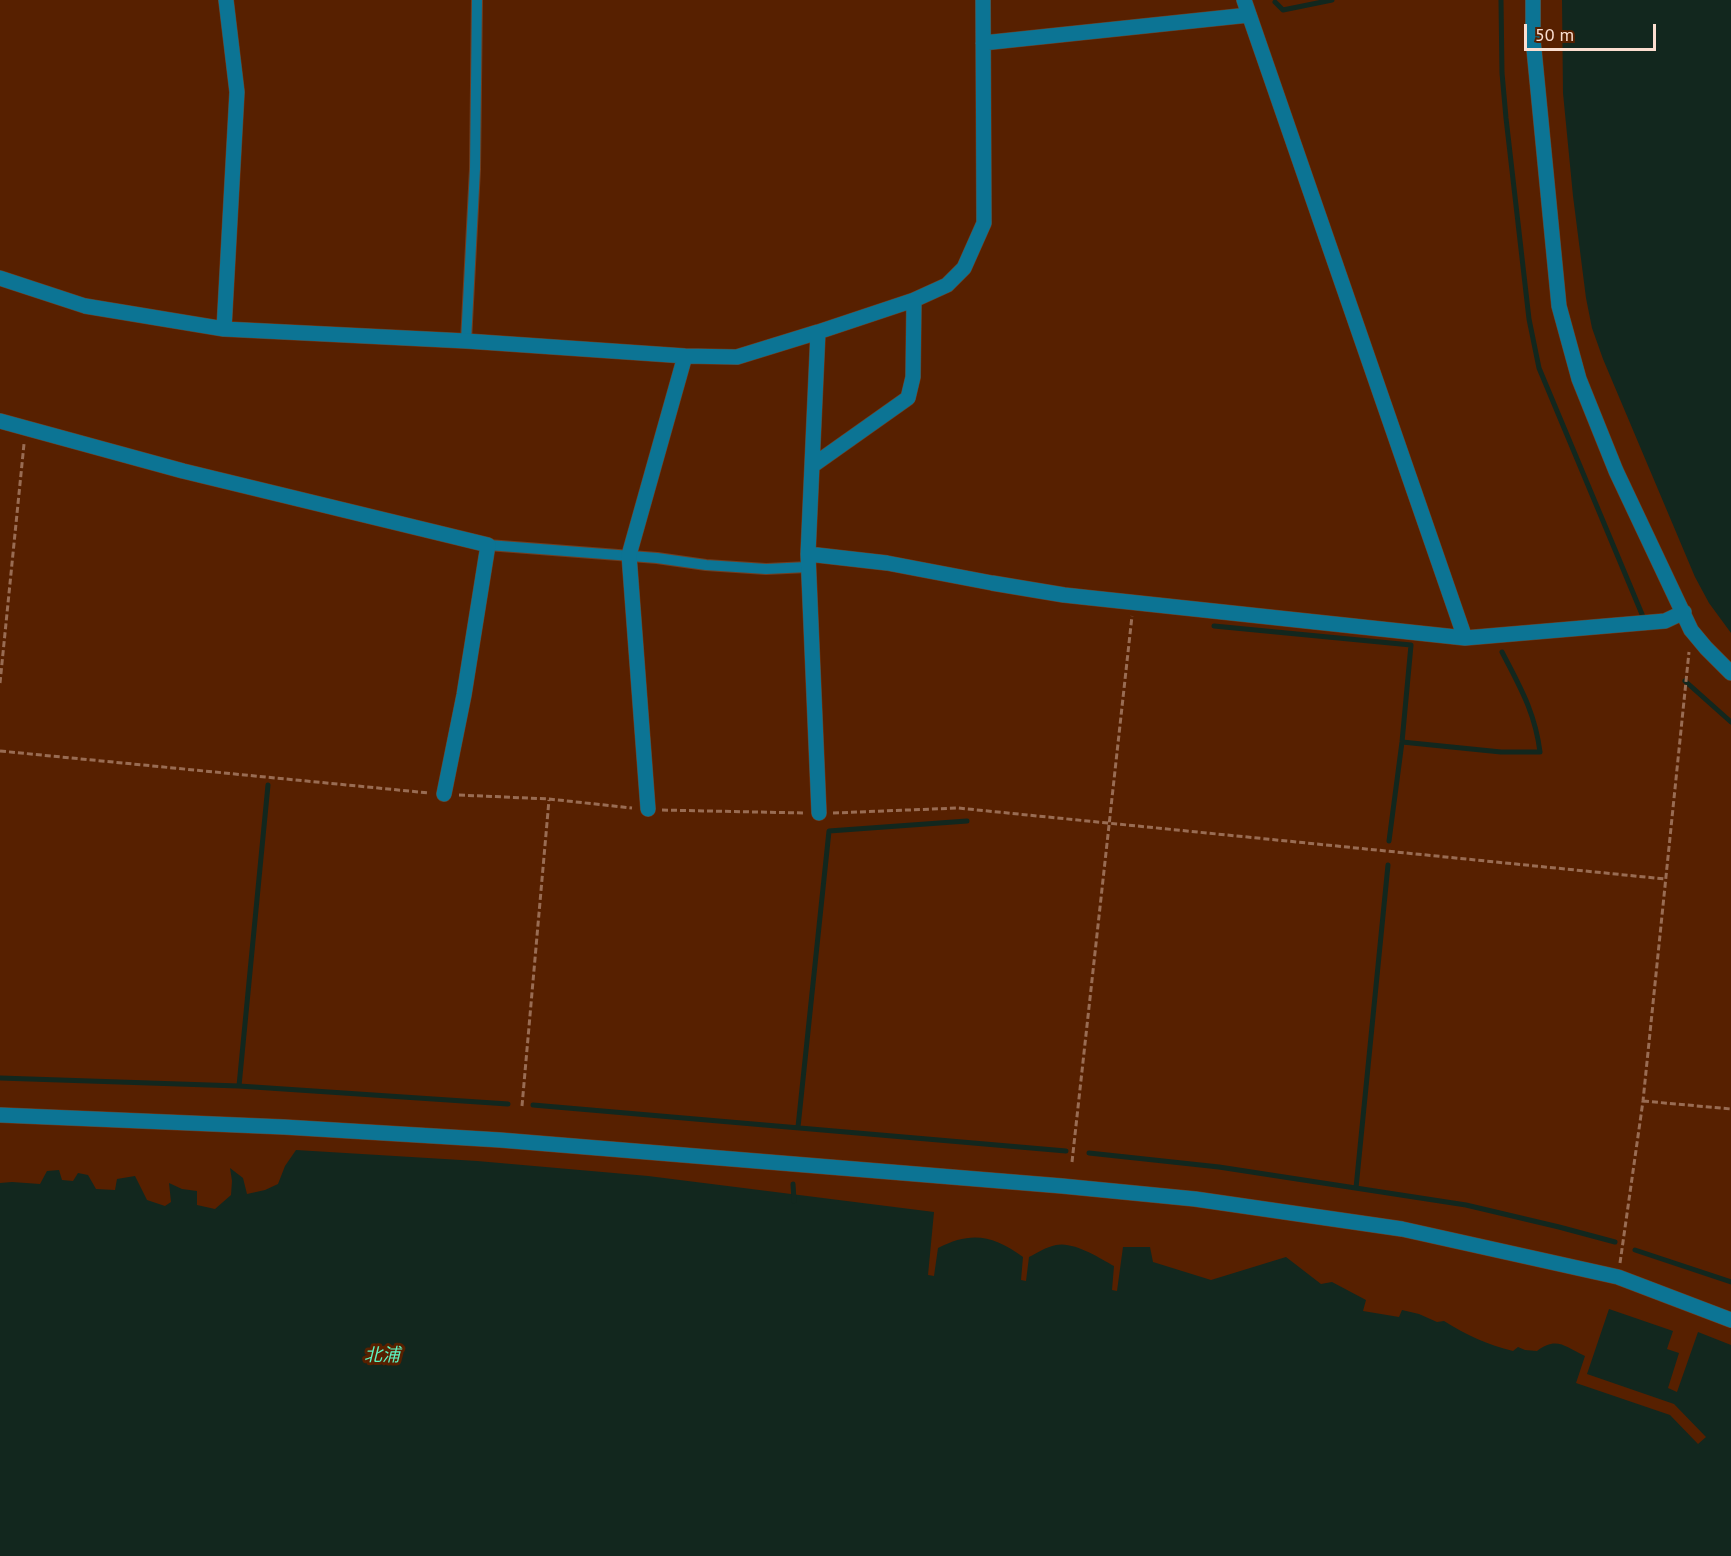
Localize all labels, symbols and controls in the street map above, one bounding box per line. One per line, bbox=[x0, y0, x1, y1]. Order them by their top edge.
scale bar bbox=[1527, 12, 1659, 50]
text: 50 m bbox=[1535, 23, 1574, 46]
water label: 北浦 bbox=[364, 1345, 400, 1367]

